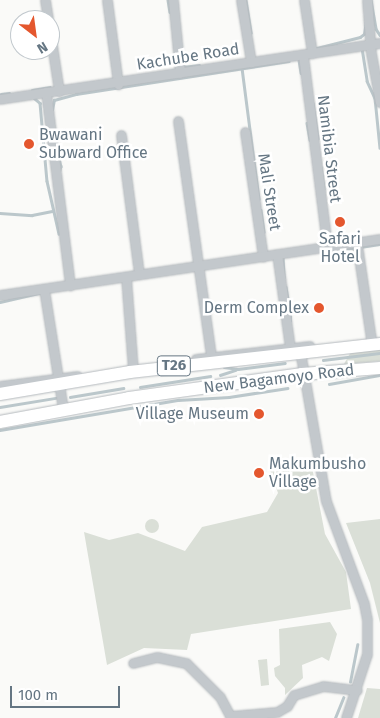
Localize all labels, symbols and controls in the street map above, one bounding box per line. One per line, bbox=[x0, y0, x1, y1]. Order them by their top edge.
north arrow bbox=[10, 10, 60, 60]
text: N bbox=[34, 38, 51, 57]
street label: Kachube Road bbox=[135, 39, 241, 75]
street label: Namibia Street bbox=[313, 94, 345, 204]
place label: Bwawani Subward Office bbox=[39, 125, 148, 163]
marker: Bwawani Subward Office bbox=[23, 138, 35, 150]
street label: Mali Street bbox=[253, 152, 285, 232]
marker: Safari Hotel bbox=[334, 216, 346, 228]
place label: Safari Hotel bbox=[319, 229, 361, 267]
place label: Derm Complex bbox=[204, 298, 309, 318]
marker: Derm Complex bbox=[313, 302, 325, 314]
road number: T26 bbox=[156, 354, 192, 378]
street label: New Bagamoyo Road bbox=[203, 360, 355, 398]
place label: Village Museum bbox=[136, 404, 249, 424]
marker: Village Museum bbox=[253, 408, 265, 420]
place label: Makumbusho Village bbox=[269, 454, 366, 492]
marker: Makumbusho Village bbox=[253, 467, 265, 479]
scale bar bbox=[12, 676, 122, 708]
text: 100 m bbox=[18, 686, 58, 704]

